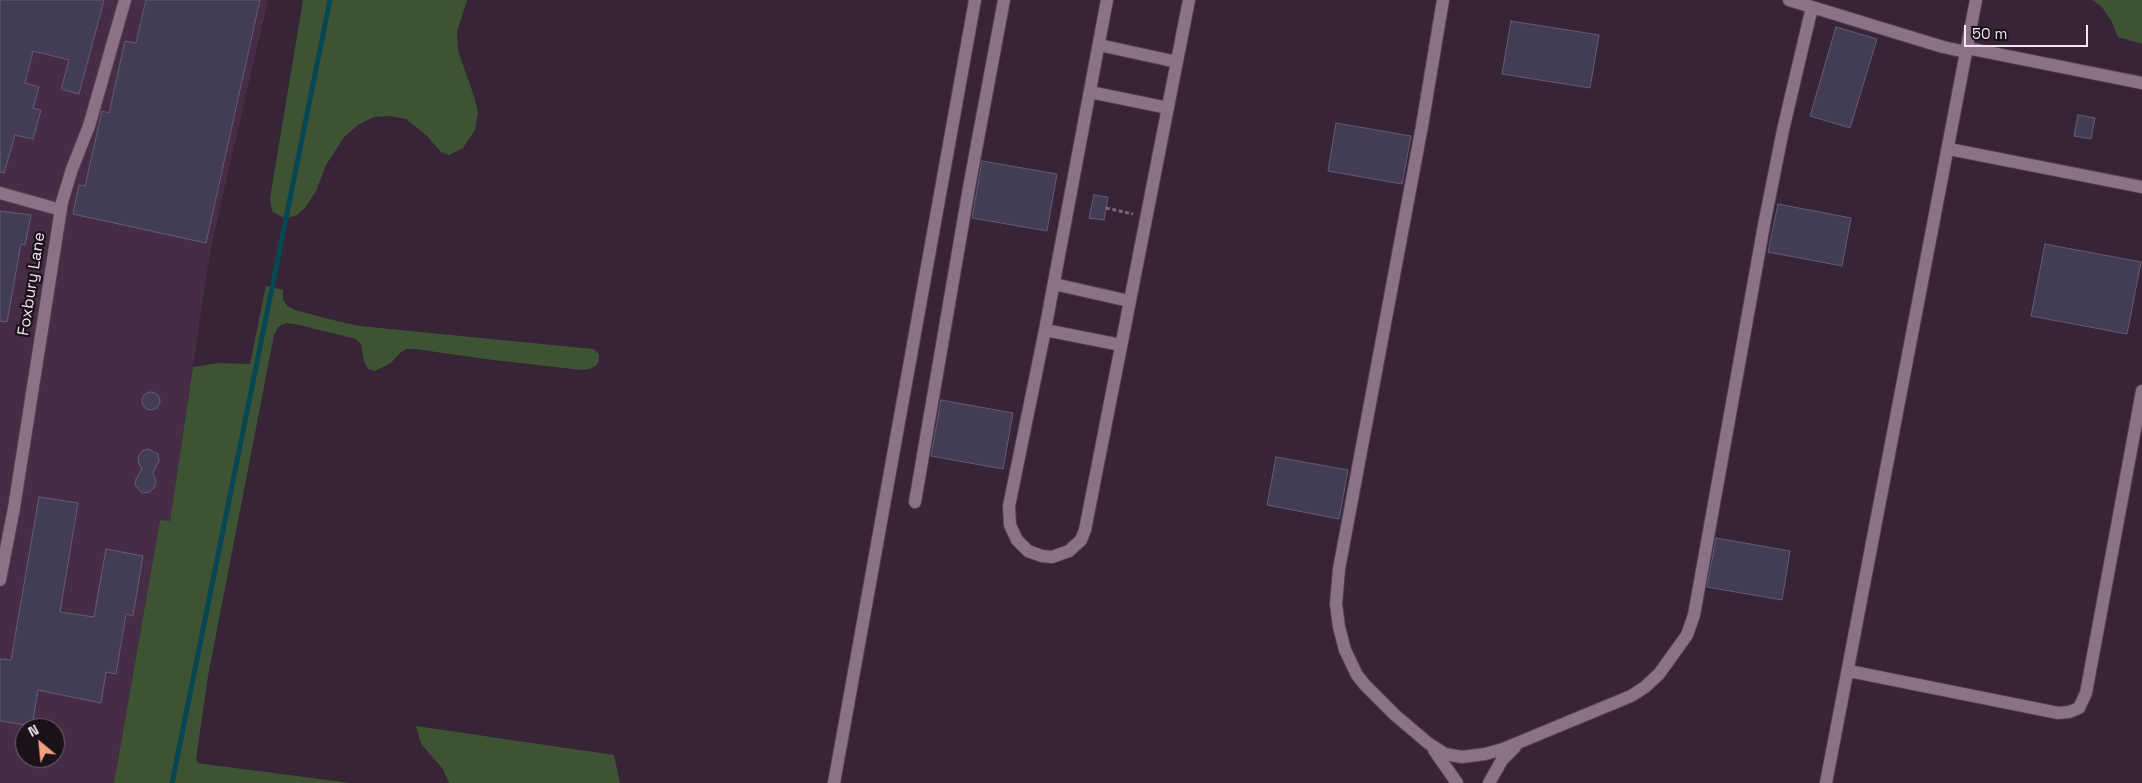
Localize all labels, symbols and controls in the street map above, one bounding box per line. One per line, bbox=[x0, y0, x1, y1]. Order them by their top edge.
scale bar bbox=[1967, 15, 2091, 47]
text: 50 m bbox=[1972, 24, 2007, 43]
street label: Foxbury Lane bbox=[14, 231, 50, 337]
north arrow bbox=[15, 718, 65, 768]
text: N bbox=[25, 720, 42, 741]

